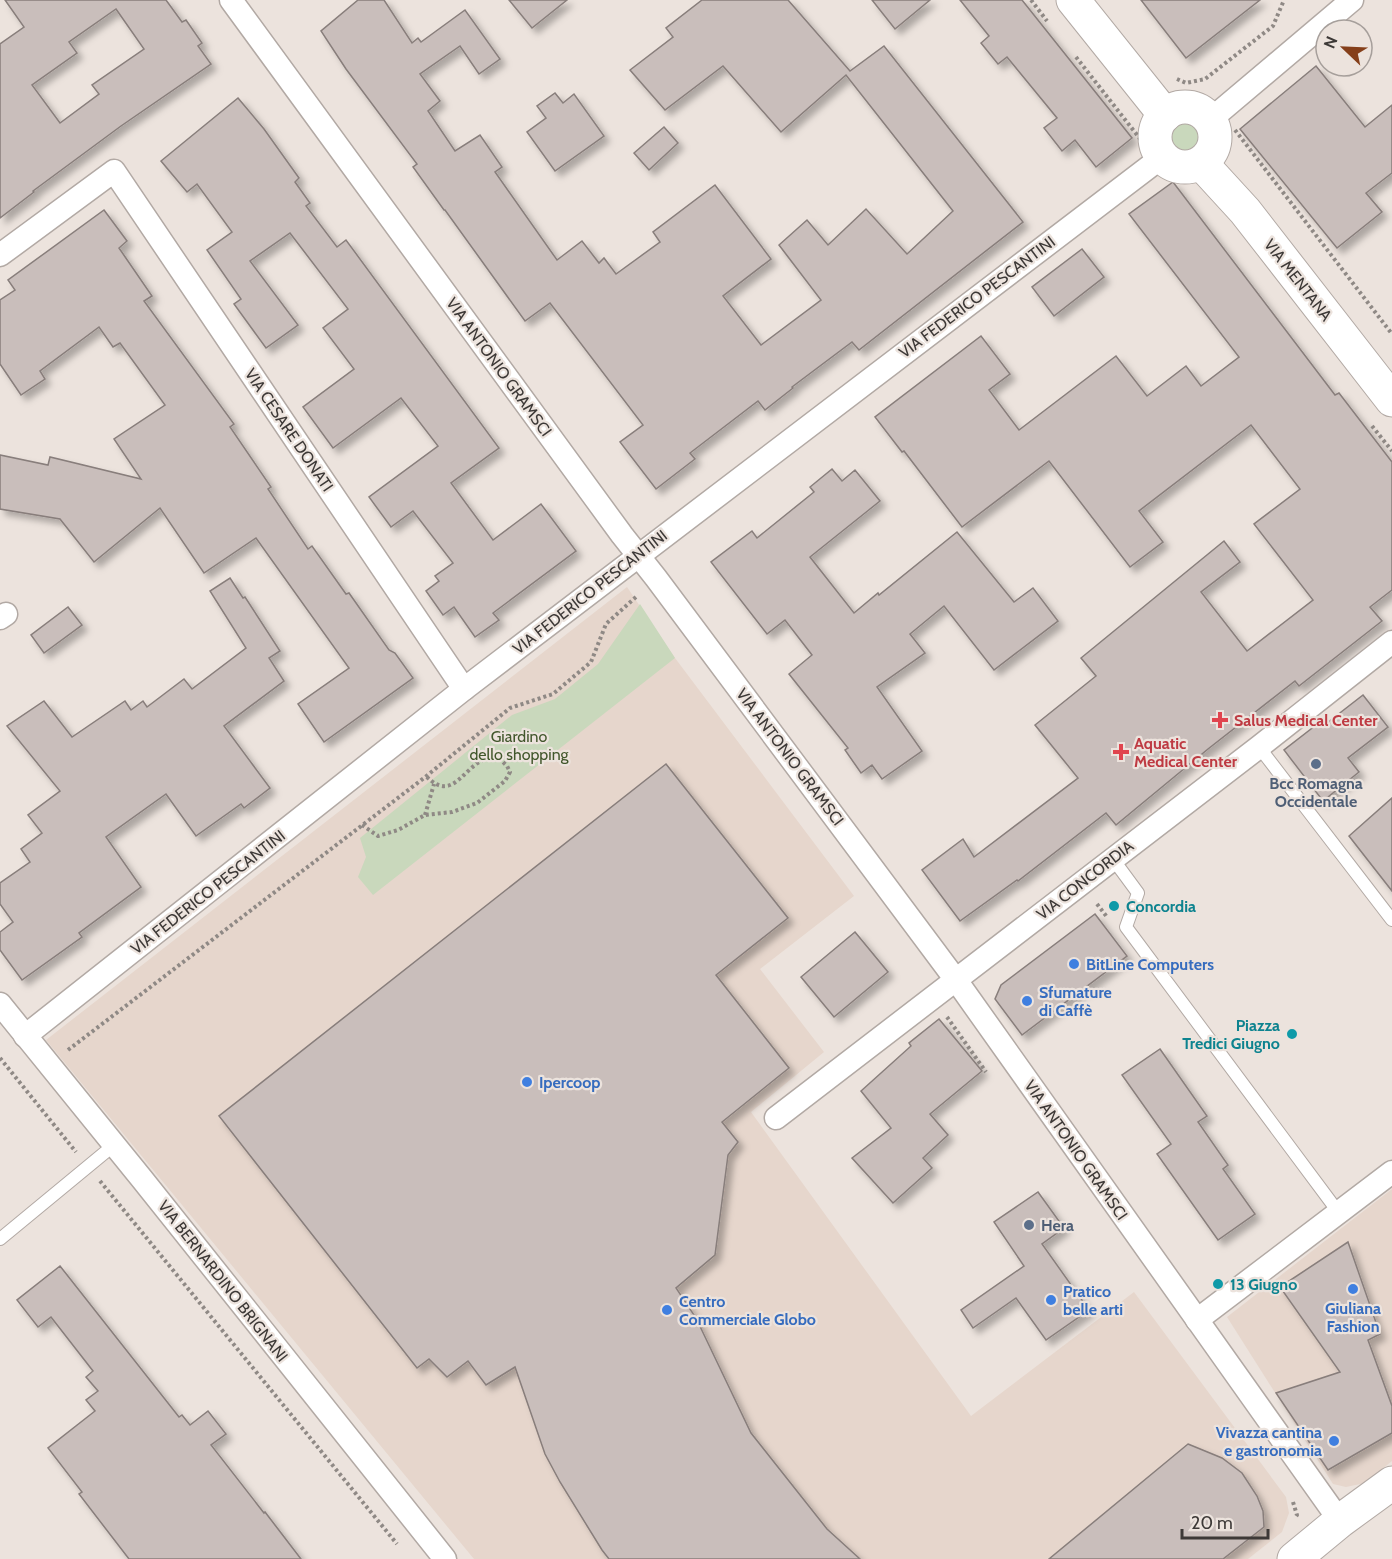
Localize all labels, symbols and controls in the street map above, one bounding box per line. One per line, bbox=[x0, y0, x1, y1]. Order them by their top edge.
north arrow bbox=[1314, 18, 1374, 78]
text: N bbox=[1320, 33, 1342, 51]
street label: VIA FEDERICO PESCANTINI bbox=[895, 232, 1059, 362]
street label: VIA MENTANA bbox=[1260, 235, 1336, 325]
street label: VIA ANTONIO GRAMSCI bbox=[442, 294, 556, 440]
street label: VIA CESARE DONATI bbox=[241, 365, 337, 495]
street label: VIA FEDERICO PESCANTINI bbox=[509, 526, 671, 658]
street label: VIA ANTONIO GRAMSCI bbox=[732, 685, 848, 829]
marker: Salus Medical Center bbox=[1211, 711, 1229, 729]
place label: Salus Medical Center bbox=[1234, 711, 1378, 730]
park label: Giardino dello shopping bbox=[469, 727, 570, 764]
place label: Aquatic Medical Center bbox=[1134, 734, 1238, 771]
marker: Aquatic Medical Center bbox=[1112, 743, 1130, 761]
marker: Bcc Romagna Occidentale bbox=[1309, 757, 1323, 771]
place label: Bcc Romagna Occidentale bbox=[1269, 774, 1363, 811]
street label: VIA FEDERICO PESCANTINI bbox=[127, 826, 289, 958]
street label: VIA CONCORDIA bbox=[1033, 836, 1137, 924]
place label: Concordia bbox=[1126, 897, 1196, 916]
marker: Concordia bbox=[1107, 899, 1121, 913]
place label: BitLine Computers bbox=[1086, 955, 1214, 974]
marker: BitLine Computers bbox=[1067, 957, 1081, 971]
place label: Sfumature di Caffè bbox=[1039, 983, 1112, 1020]
marker: Sfumature di Caffè bbox=[1020, 994, 1034, 1008]
place label: Piazza Tredici Giugno bbox=[1182, 1016, 1280, 1053]
marker: Piazza Tredici Giugno bbox=[1285, 1027, 1299, 1041]
place label: Ipercoop bbox=[539, 1073, 601, 1092]
marker: Ipercoop bbox=[520, 1075, 534, 1089]
street label: VIA ANTONIO GRAMSCI bbox=[1020, 1076, 1132, 1224]
street label: VIA BERNARDINO BRIGNANI bbox=[154, 1197, 292, 1365]
place label: Hera bbox=[1041, 1216, 1074, 1235]
marker: Hera bbox=[1022, 1218, 1036, 1232]
place label: 13 Giugno bbox=[1230, 1275, 1297, 1294]
marker: 13 Giugno bbox=[1211, 1277, 1225, 1291]
place label: Pratico belle arti bbox=[1063, 1282, 1123, 1319]
marker: Giuliana Fashion bbox=[1346, 1282, 1360, 1296]
place label: Centro Commerciale Globo bbox=[679, 1292, 816, 1329]
marker: Pratico belle arti bbox=[1044, 1293, 1058, 1307]
place label: Giuliana Fashion bbox=[1325, 1299, 1381, 1336]
marker: Centro Commerciale Globo bbox=[660, 1303, 674, 1317]
place label: Vivazza cantina e gastronomia bbox=[1216, 1423, 1322, 1460]
marker: Vivazza cantina e gastronomia bbox=[1327, 1434, 1341, 1448]
scale bar bbox=[1182, 1502, 1268, 1540]
text: 20 m bbox=[1191, 1512, 1233, 1534]

